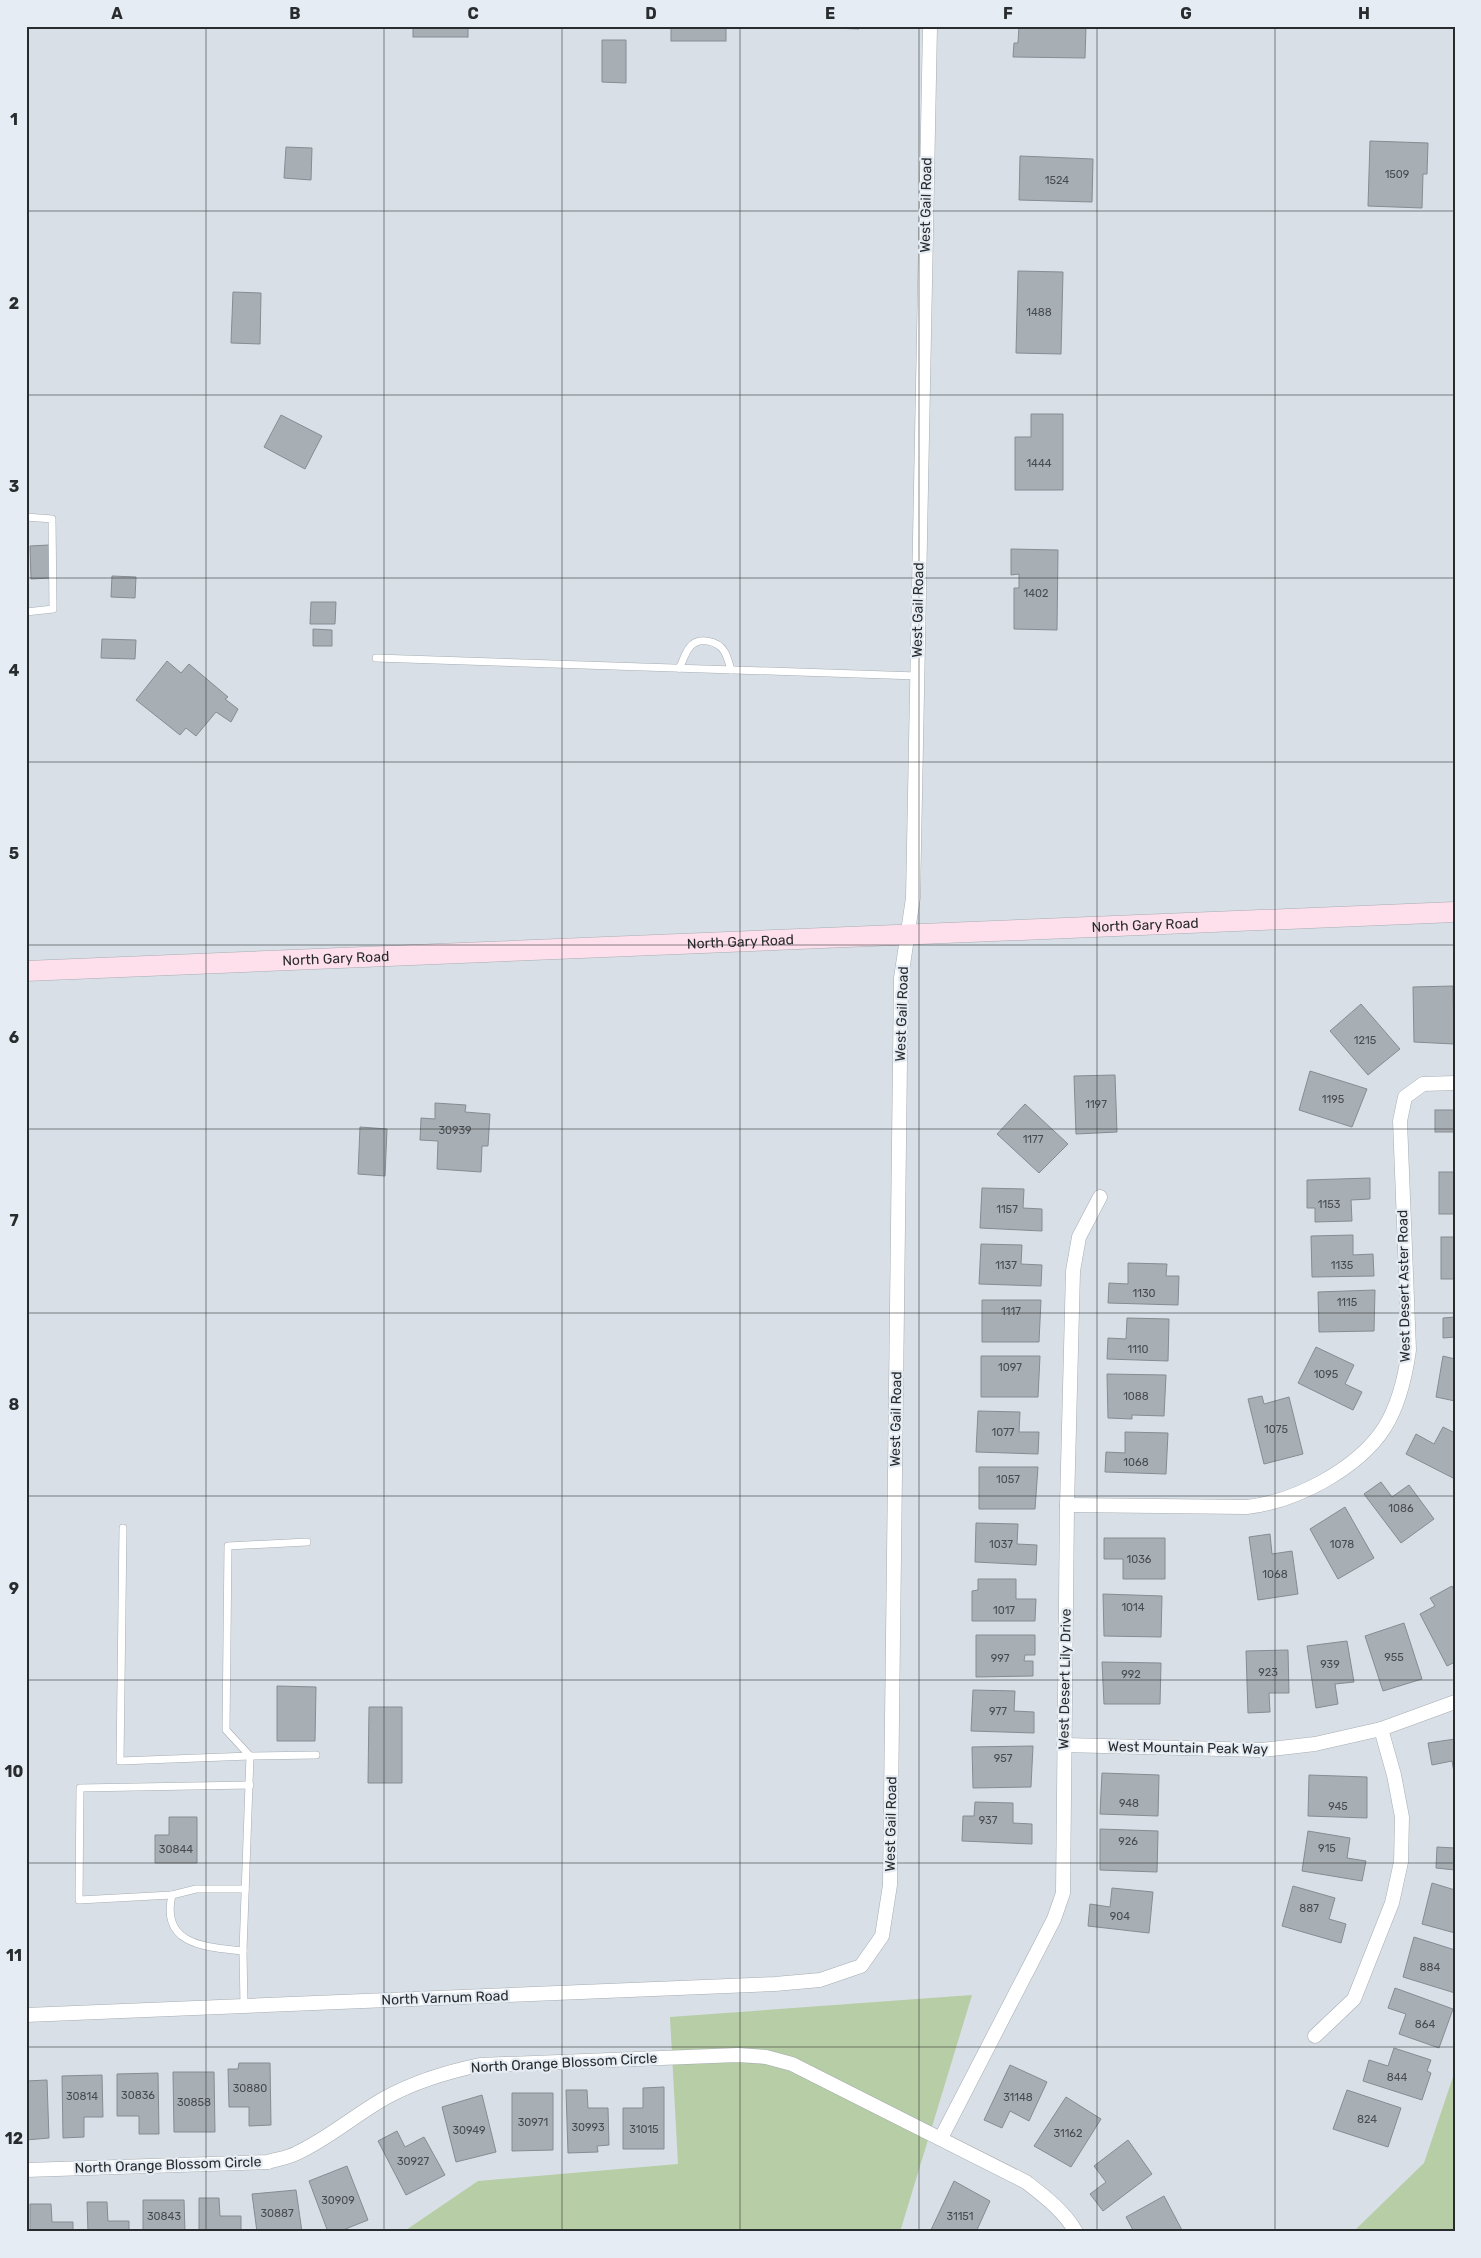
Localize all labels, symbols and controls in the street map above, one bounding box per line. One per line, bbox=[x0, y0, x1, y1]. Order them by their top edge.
text: A bbox=[111, 4, 123, 23]
text: B bbox=[289, 4, 301, 23]
text: C bbox=[467, 4, 479, 23]
text: D bbox=[645, 4, 657, 23]
text: E bbox=[825, 4, 835, 23]
text: F bbox=[1003, 4, 1013, 23]
text: G bbox=[1180, 4, 1192, 23]
text: H bbox=[1358, 4, 1370, 23]
text: 1 bbox=[10, 110, 18, 129]
street label: West Gail Road bbox=[917, 157, 935, 253]
house number: 1509 bbox=[1385, 168, 1409, 181]
house number: 1524 bbox=[1045, 174, 1069, 187]
text: 2 bbox=[9, 294, 19, 313]
house number: 1488 bbox=[1026, 306, 1052, 319]
house number: 1444 bbox=[1026, 457, 1052, 470]
text: 3 bbox=[9, 477, 19, 496]
street label: West Gail Road bbox=[909, 562, 927, 658]
house number: 1402 bbox=[1024, 587, 1048, 600]
text: 4 bbox=[9, 661, 20, 680]
text: 5 bbox=[9, 844, 19, 863]
street label: North Gary Road bbox=[1091, 914, 1199, 936]
street label: North Gary Road bbox=[686, 931, 794, 952]
street label: North Gary Road bbox=[282, 948, 390, 969]
street label: West Gail Road bbox=[892, 966, 912, 1062]
text: 6 bbox=[9, 1028, 19, 1047]
house number: 1215 bbox=[1354, 1034, 1377, 1047]
house number: 1195 bbox=[1322, 1093, 1345, 1106]
house number: 1197 bbox=[1085, 1098, 1107, 1111]
house number: 30939 bbox=[438, 1124, 472, 1137]
house number: 1177 bbox=[1023, 1133, 1044, 1146]
house number: 1153 bbox=[1318, 1198, 1341, 1211]
house number: 1157 bbox=[996, 1203, 1018, 1216]
street label: West Desert Aster Road bbox=[1394, 1210, 1414, 1362]
text: 7 bbox=[9, 1211, 19, 1230]
house number: 1137 bbox=[995, 1259, 1017, 1272]
house number: 1135 bbox=[1331, 1259, 1354, 1272]
house number: 1130 bbox=[1132, 1287, 1156, 1300]
house number: 1115 bbox=[1337, 1296, 1358, 1309]
house number: 1117 bbox=[1001, 1305, 1021, 1318]
house number: 1110 bbox=[1127, 1343, 1149, 1356]
house number: 1097 bbox=[998, 1361, 1022, 1374]
house number: 1095 bbox=[1314, 1368, 1339, 1381]
street label: West Gail Road bbox=[887, 1371, 905, 1467]
house number: 1088 bbox=[1123, 1390, 1149, 1403]
text: 8 bbox=[9, 1395, 20, 1414]
house number: 1075 bbox=[1264, 1423, 1288, 1436]
house number: 1077 bbox=[992, 1426, 1015, 1439]
house number: 1068 bbox=[1123, 1456, 1149, 1469]
house number: 1057 bbox=[996, 1473, 1020, 1486]
house number: 1086 bbox=[1388, 1502, 1414, 1515]
house number: 1037 bbox=[989, 1538, 1013, 1551]
house number: 1078 bbox=[1330, 1538, 1354, 1551]
house number: 1036 bbox=[1127, 1553, 1152, 1566]
house number: 1068 bbox=[1262, 1568, 1288, 1581]
text: 9 bbox=[9, 1579, 19, 1598]
house number: 1014 bbox=[1121, 1601, 1145, 1614]
house number: 1017 bbox=[993, 1604, 1015, 1617]
street label: West Desert Lily Drive bbox=[1055, 1608, 1075, 1749]
house number: 955 bbox=[1384, 1651, 1404, 1664]
house number: 997 bbox=[991, 1652, 1010, 1665]
house number: 939 bbox=[1320, 1658, 1340, 1671]
house number: 923 bbox=[1258, 1666, 1278, 1679]
house number: 992 bbox=[1121, 1668, 1141, 1681]
house number: 977 bbox=[989, 1705, 1007, 1718]
street label: West Mountain Peak Way bbox=[1108, 1738, 1269, 1758]
house number: 957 bbox=[994, 1752, 1013, 1765]
text: 10 bbox=[5, 1762, 24, 1781]
street label: West Gail Road bbox=[882, 1776, 900, 1872]
house number: 948 bbox=[1119, 1797, 1139, 1810]
house number: 945 bbox=[1328, 1800, 1348, 1813]
house number: 937 bbox=[979, 1814, 998, 1827]
house number: 926 bbox=[1118, 1835, 1138, 1848]
house number: 915 bbox=[1318, 1842, 1336, 1855]
house number: 30844 bbox=[159, 1843, 193, 1856]
house number: 887 bbox=[1299, 1902, 1319, 1915]
house number: 904 bbox=[1110, 1910, 1130, 1923]
text: 11 bbox=[6, 1946, 22, 1965]
house number: 884 bbox=[1420, 1961, 1441, 1974]
street label: North Varnum Road bbox=[381, 1987, 509, 2009]
house number: 864 bbox=[1415, 2018, 1435, 2031]
street label: North Orange Blossom Circle bbox=[470, 2050, 658, 2076]
house number: 844 bbox=[1387, 2071, 1407, 2084]
house number: 30880 bbox=[233, 2082, 267, 2095]
house number: 30836 bbox=[121, 2089, 155, 2102]
house number: 30814 bbox=[66, 2090, 98, 2103]
house number: 31148 bbox=[1003, 2091, 1033, 2104]
house number: 30858 bbox=[177, 2096, 211, 2109]
house number: 824 bbox=[1357, 2113, 1377, 2126]
house number: 30971 bbox=[518, 2116, 548, 2129]
house number: 30993 bbox=[571, 2121, 605, 2134]
house number: 31015 bbox=[629, 2123, 659, 2136]
house number: 30949 bbox=[452, 2124, 486, 2137]
house number: 31162 bbox=[1054, 2127, 1082, 2140]
text: 12 bbox=[5, 2129, 23, 2148]
street label: North Orange Blossom Circle bbox=[74, 2153, 262, 2177]
house number: 30927 bbox=[397, 2155, 429, 2168]
house number: 30909 bbox=[321, 2194, 355, 2207]
house number: 30887 bbox=[260, 2207, 294, 2220]
house number: 30843 bbox=[147, 2210, 181, 2223]
house number: 31151 bbox=[947, 2210, 973, 2223]

